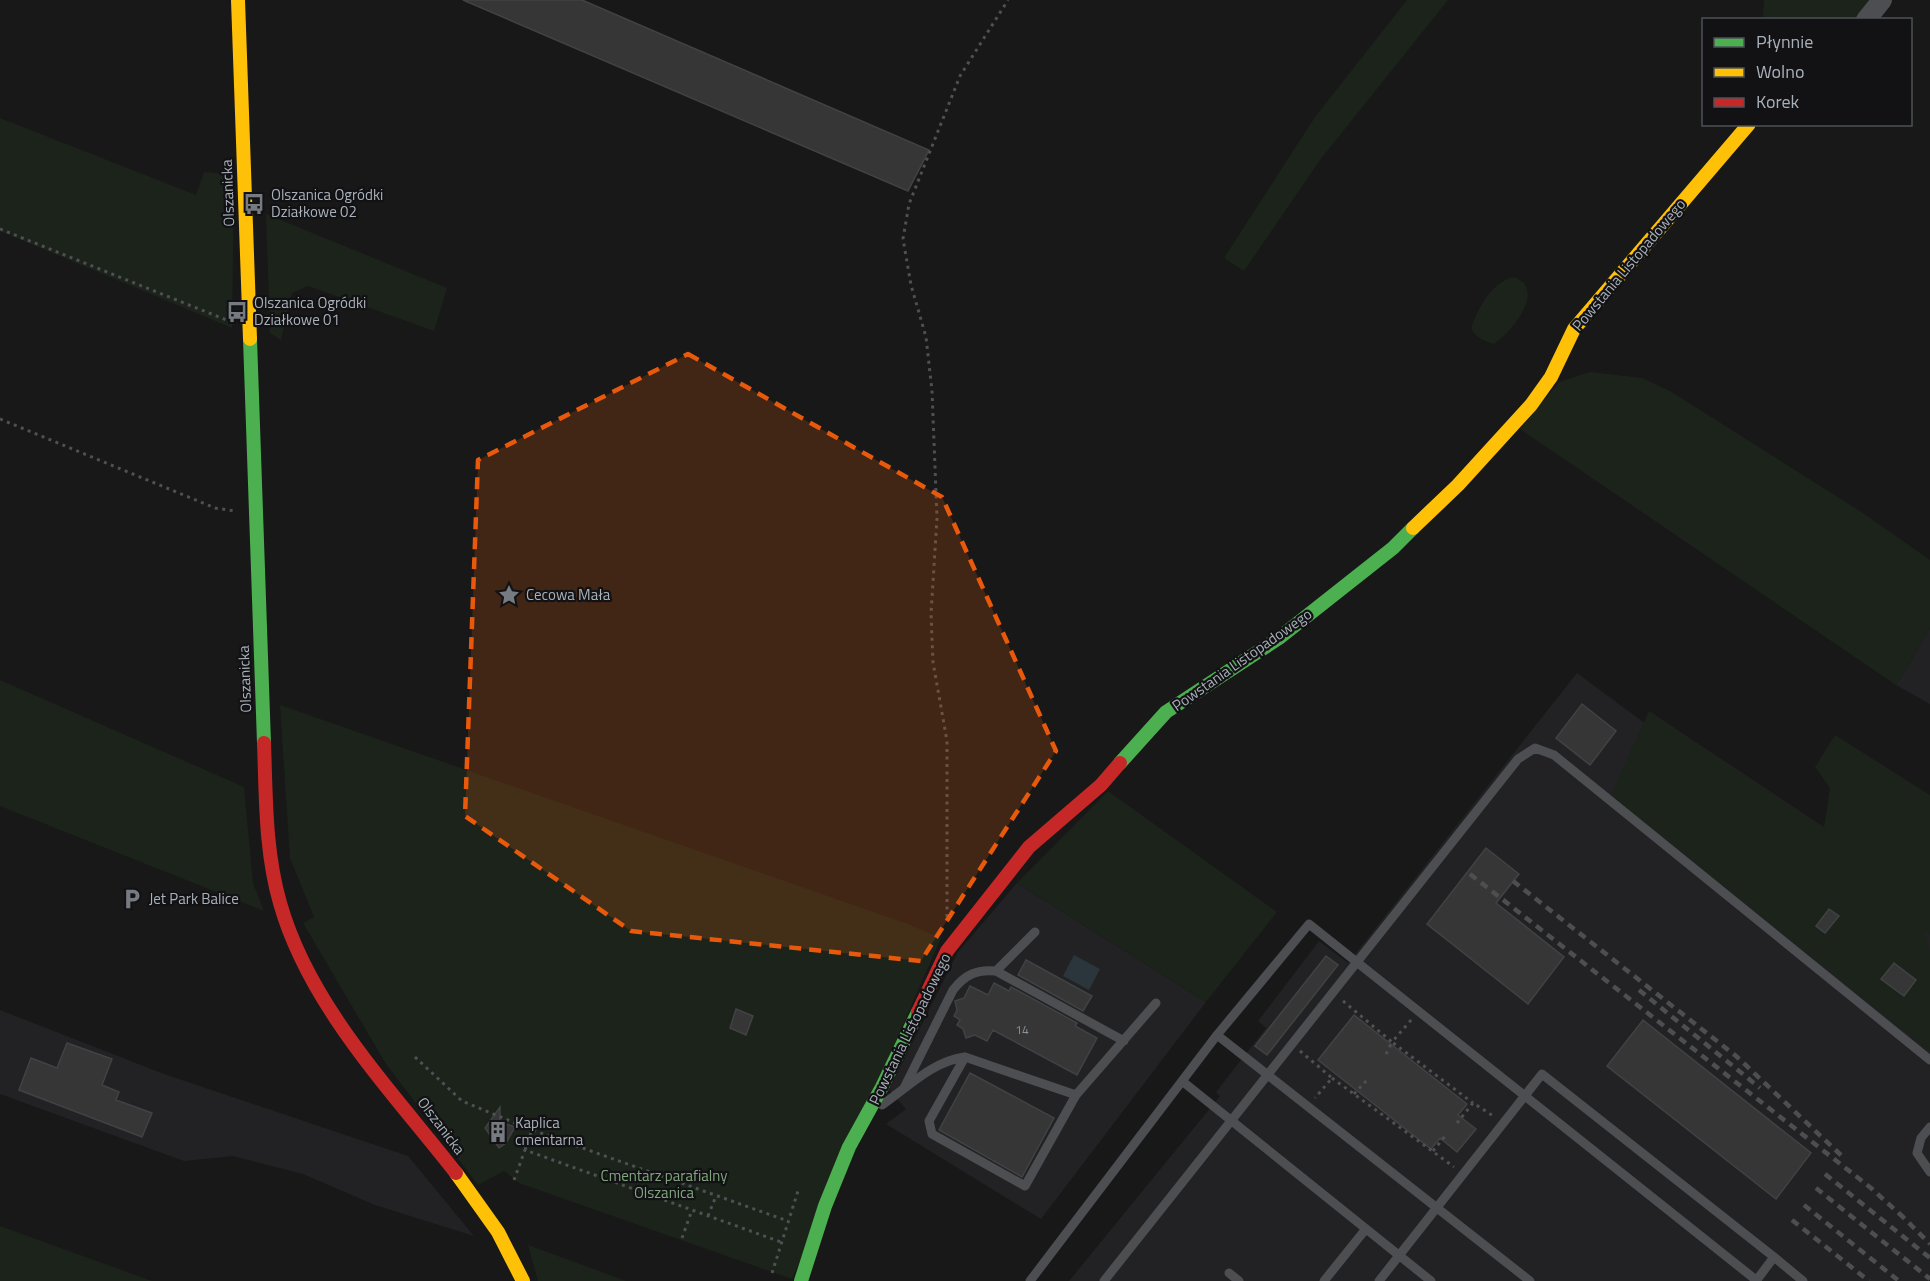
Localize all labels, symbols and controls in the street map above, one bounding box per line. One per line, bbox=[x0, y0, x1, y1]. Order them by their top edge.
legend bbox=[1702, 18, 1912, 126]
text: Płynnie bbox=[1756, 28, 1813, 55]
text: Wolno bbox=[1756, 58, 1804, 85]
text: Korek bbox=[1756, 88, 1800, 115]
street label: Olszanicka bbox=[215, 159, 240, 227]
place label: Olszanica Ogródki Działkowe 02 bbox=[271, 183, 383, 223]
bus stop icon: Olszanica Ogródki Działkowe 02 bbox=[242, 192, 266, 216]
street label: Powstania Listopadowego bbox=[1566, 194, 1691, 336]
place label: Olszanica Ogródki Działkowe 01 bbox=[254, 291, 366, 331]
bus stop icon: Olszanica Ogródki Działkowe 01 bbox=[225, 300, 249, 324]
place icon: Cecowa Mała bbox=[497, 583, 521, 607]
place label: Cecowa Mała bbox=[526, 583, 611, 606]
street label: Powstania Listopadowego bbox=[1167, 602, 1317, 717]
street label: Olszanicka bbox=[232, 645, 257, 713]
parking icon: Jet Park Balice bbox=[120, 887, 144, 911]
place label: Jet Park Balice bbox=[149, 887, 239, 910]
street label: Powstania Listopadowego bbox=[863, 949, 956, 1109]
house number: 14 bbox=[1015, 1020, 1029, 1039]
street label: Olszanicka bbox=[412, 1092, 471, 1160]
place label: Kaplica cmentarna bbox=[515, 1111, 584, 1151]
building icon: Kaplica cmentarna bbox=[486, 1120, 510, 1144]
park label: Cmentarz parafialny Olszanica bbox=[601, 1164, 727, 1204]

